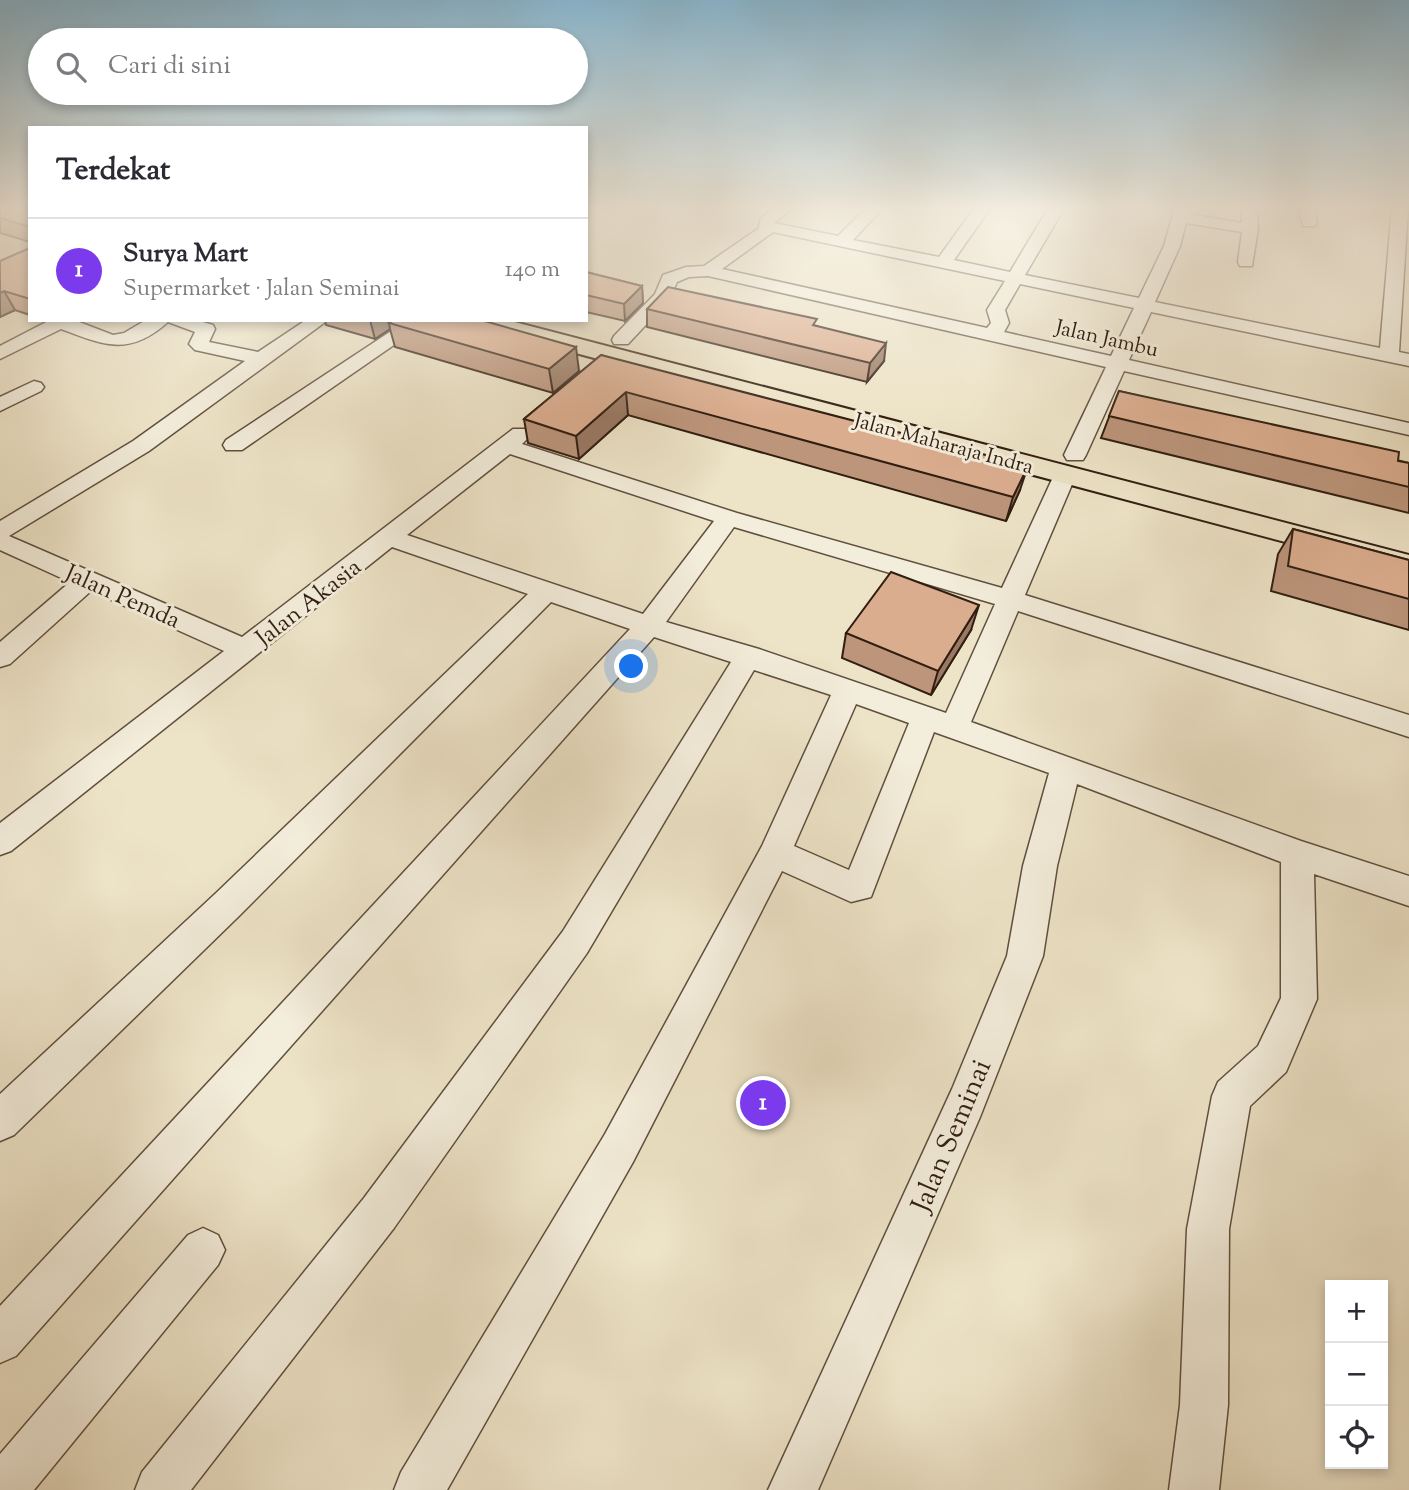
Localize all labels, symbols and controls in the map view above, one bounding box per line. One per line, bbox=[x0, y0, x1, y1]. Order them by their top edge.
search box bbox=[28, 28, 588, 105]
icon: search bbox=[52, 48, 90, 86]
text: Cari di sini bbox=[108, 48, 231, 85]
text: Terdekat bbox=[56, 150, 170, 193]
text: Surya Mart bbox=[123, 236, 248, 273]
text: 1 bbox=[75, 254, 83, 287]
text: 140 m bbox=[505, 254, 560, 287]
text: Supermarket · Jalan Seminai bbox=[123, 273, 400, 306]
street label: Jalan Jambu bbox=[1051, 313, 1161, 366]
street label: Jalan Maharaja Indra bbox=[850, 406, 1037, 483]
street label: Jalan Akasia bbox=[248, 551, 369, 657]
street label: Jalan Pemda bbox=[57, 556, 185, 638]
your location bbox=[614, 649, 648, 683]
street label: Jalan Seminai bbox=[902, 1054, 1003, 1221]
pin: 1 bbox=[740, 1077, 786, 1129]
map controls bbox=[1325, 1280, 1388, 1469]
button: + bbox=[1325, 1280, 1388, 1343]
button: − bbox=[1325, 1343, 1388, 1406]
button: locate bbox=[1325, 1406, 1388, 1469]

